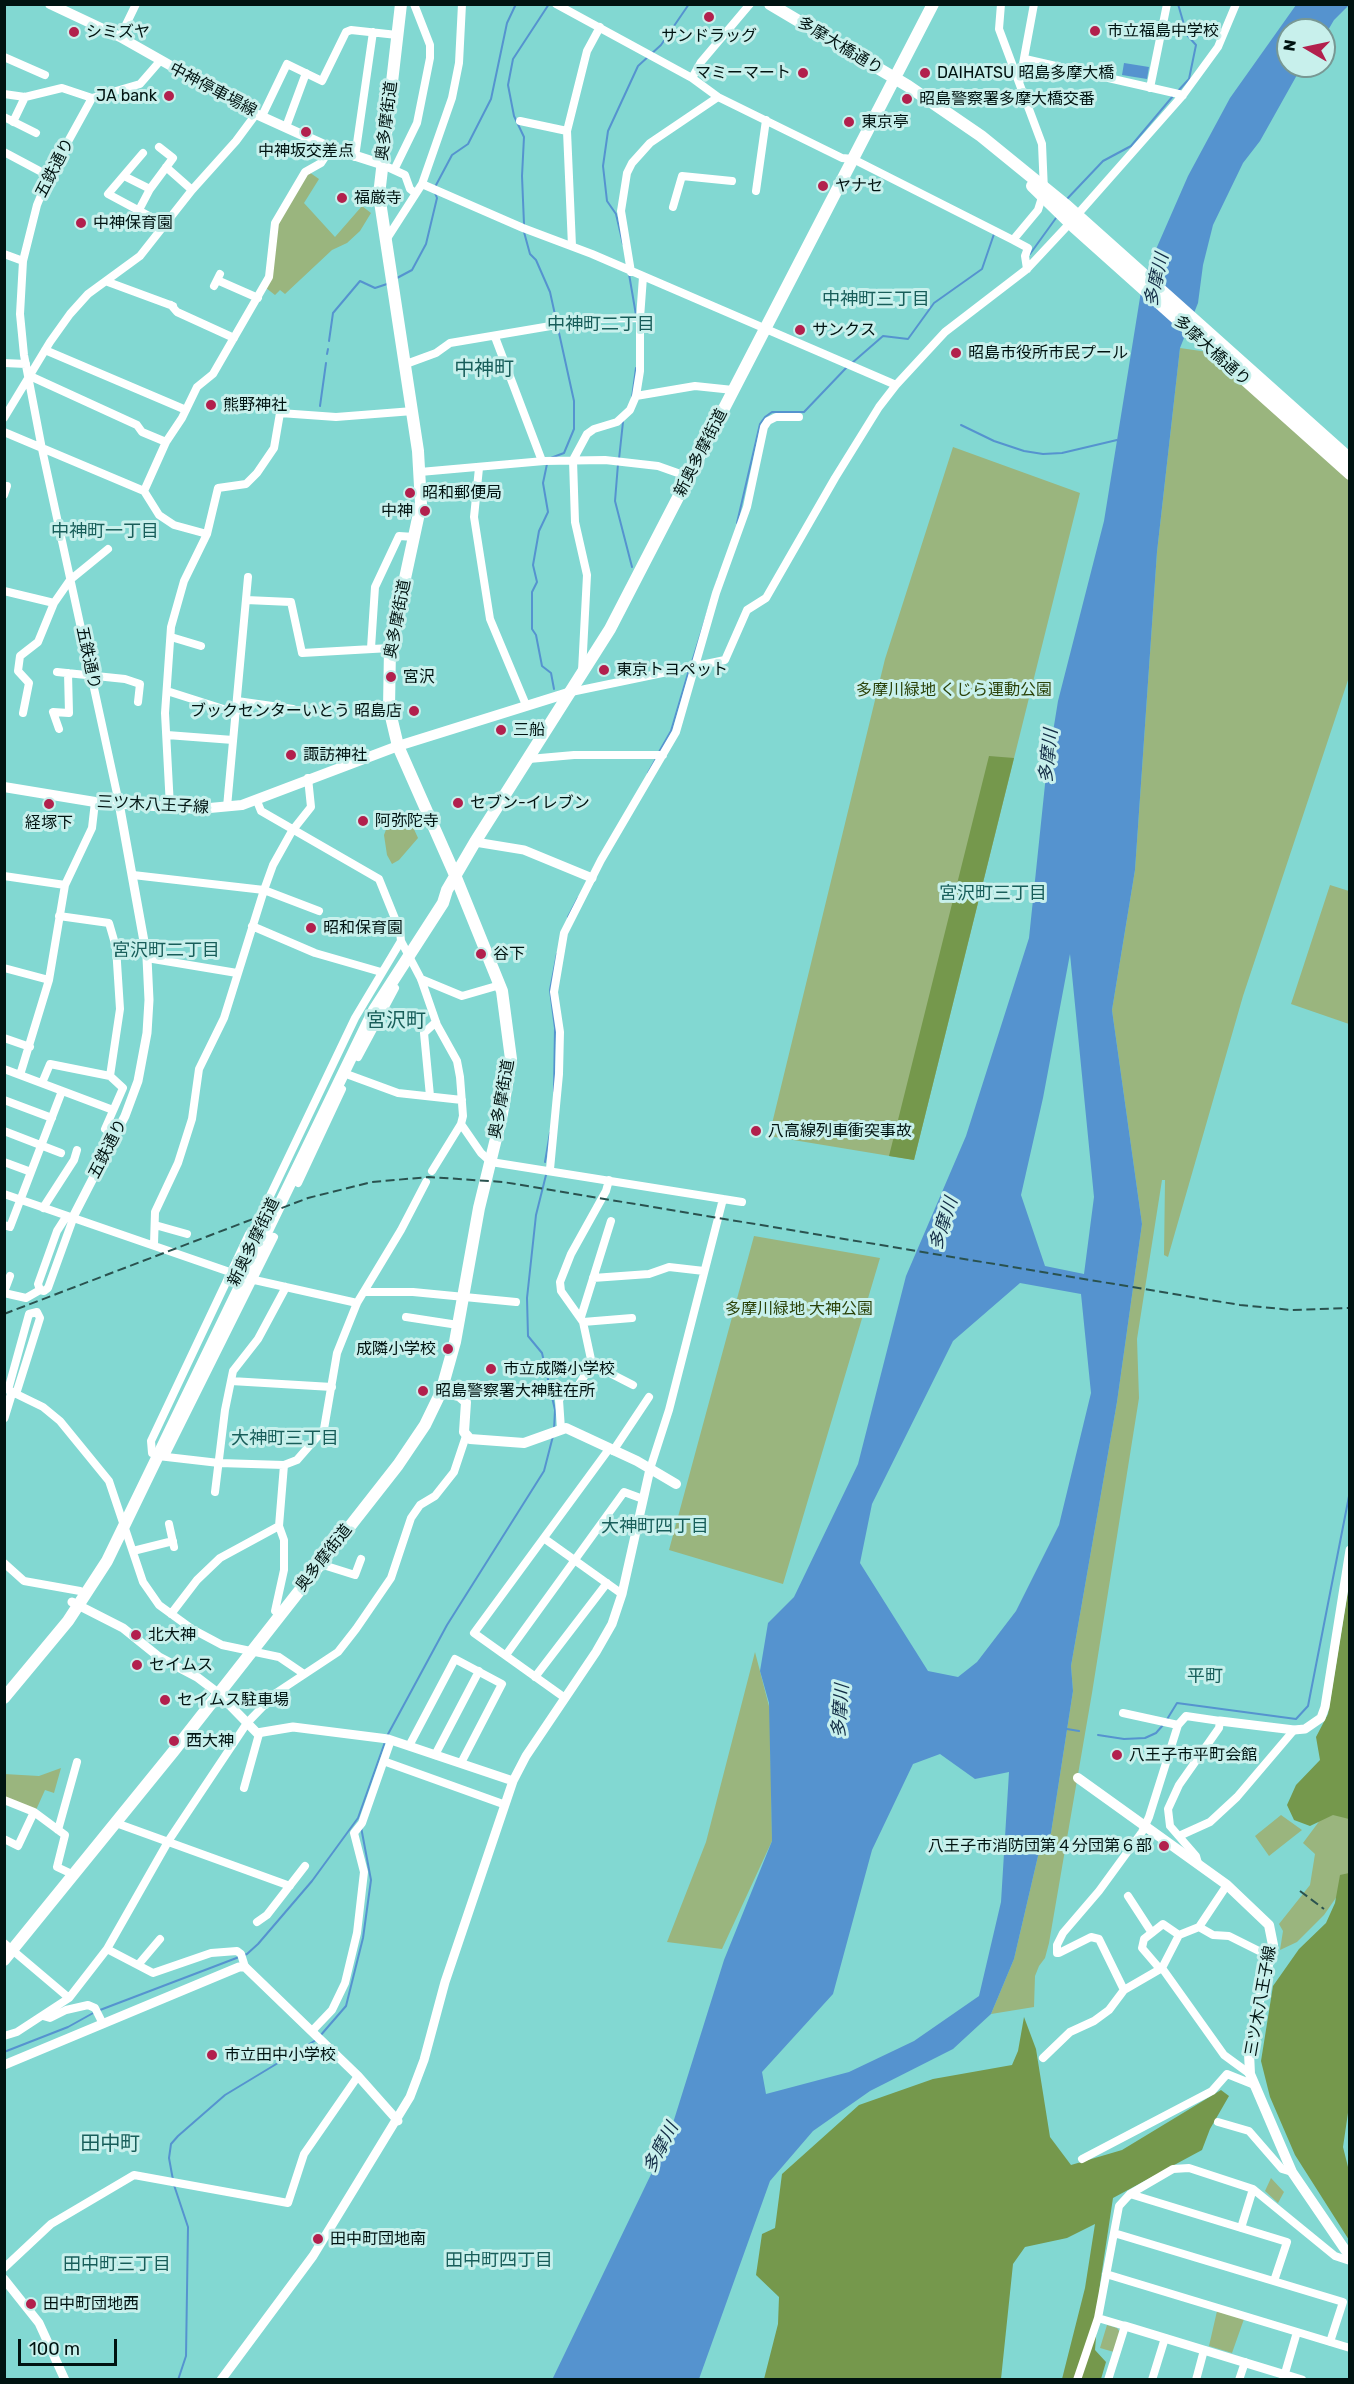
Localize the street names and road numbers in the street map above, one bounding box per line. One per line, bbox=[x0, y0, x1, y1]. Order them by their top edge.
street label: 多摩大橋通り bbox=[794, 13, 886, 79]
street label: 中神停車場線 bbox=[166, 59, 260, 121]
street label: 奥多摩街道 bbox=[373, 80, 401, 162]
street label: 五鉄通り bbox=[32, 135, 78, 201]
street label: 多摩大橋通り bbox=[1170, 312, 1254, 390]
street label: 新奥多摩街道 bbox=[671, 406, 731, 500]
street label: 奥多摩街道 bbox=[381, 578, 415, 660]
street label: 五鉄通り bbox=[72, 625, 104, 691]
street label: 三ツ木八王子線 bbox=[97, 792, 209, 818]
street label: 奥多摩街道 bbox=[486, 1058, 518, 1140]
street label: 五鉄通り bbox=[85, 1116, 131, 1182]
street label: 新奥多摩街道 bbox=[224, 1195, 284, 1289]
street label: 奥多摩街道 bbox=[292, 1521, 356, 1595]
street label: 三ツ木八王子線 bbox=[1242, 1944, 1280, 2058]

